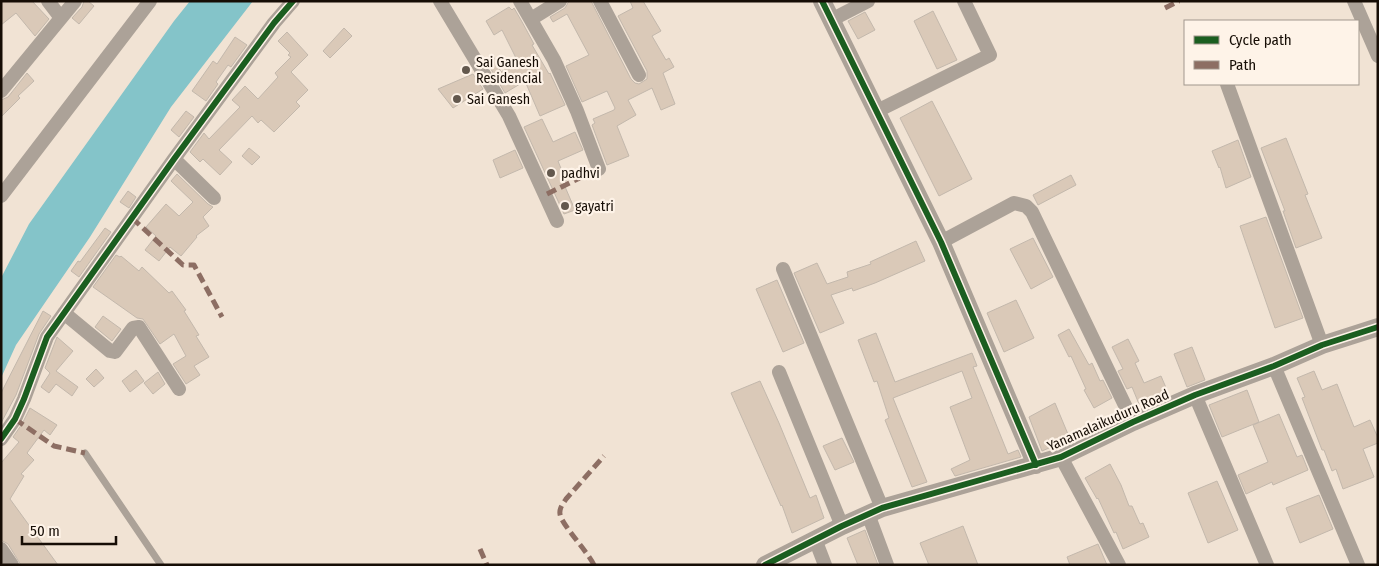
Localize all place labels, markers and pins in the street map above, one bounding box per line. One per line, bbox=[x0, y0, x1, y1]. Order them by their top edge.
place label: Sai Ganesh Residencial bbox=[476, 54, 542, 87]
marker: Sai Ganesh Residencial bbox=[460, 64, 472, 76]
place label: Sai Ganesh bbox=[467, 91, 530, 108]
marker: Sai Ganesh bbox=[451, 93, 463, 105]
place label: padhvi bbox=[561, 165, 600, 182]
marker: padhvi bbox=[545, 167, 557, 179]
place label: gayatri bbox=[575, 198, 614, 215]
marker: gayatri bbox=[559, 200, 571, 212]

